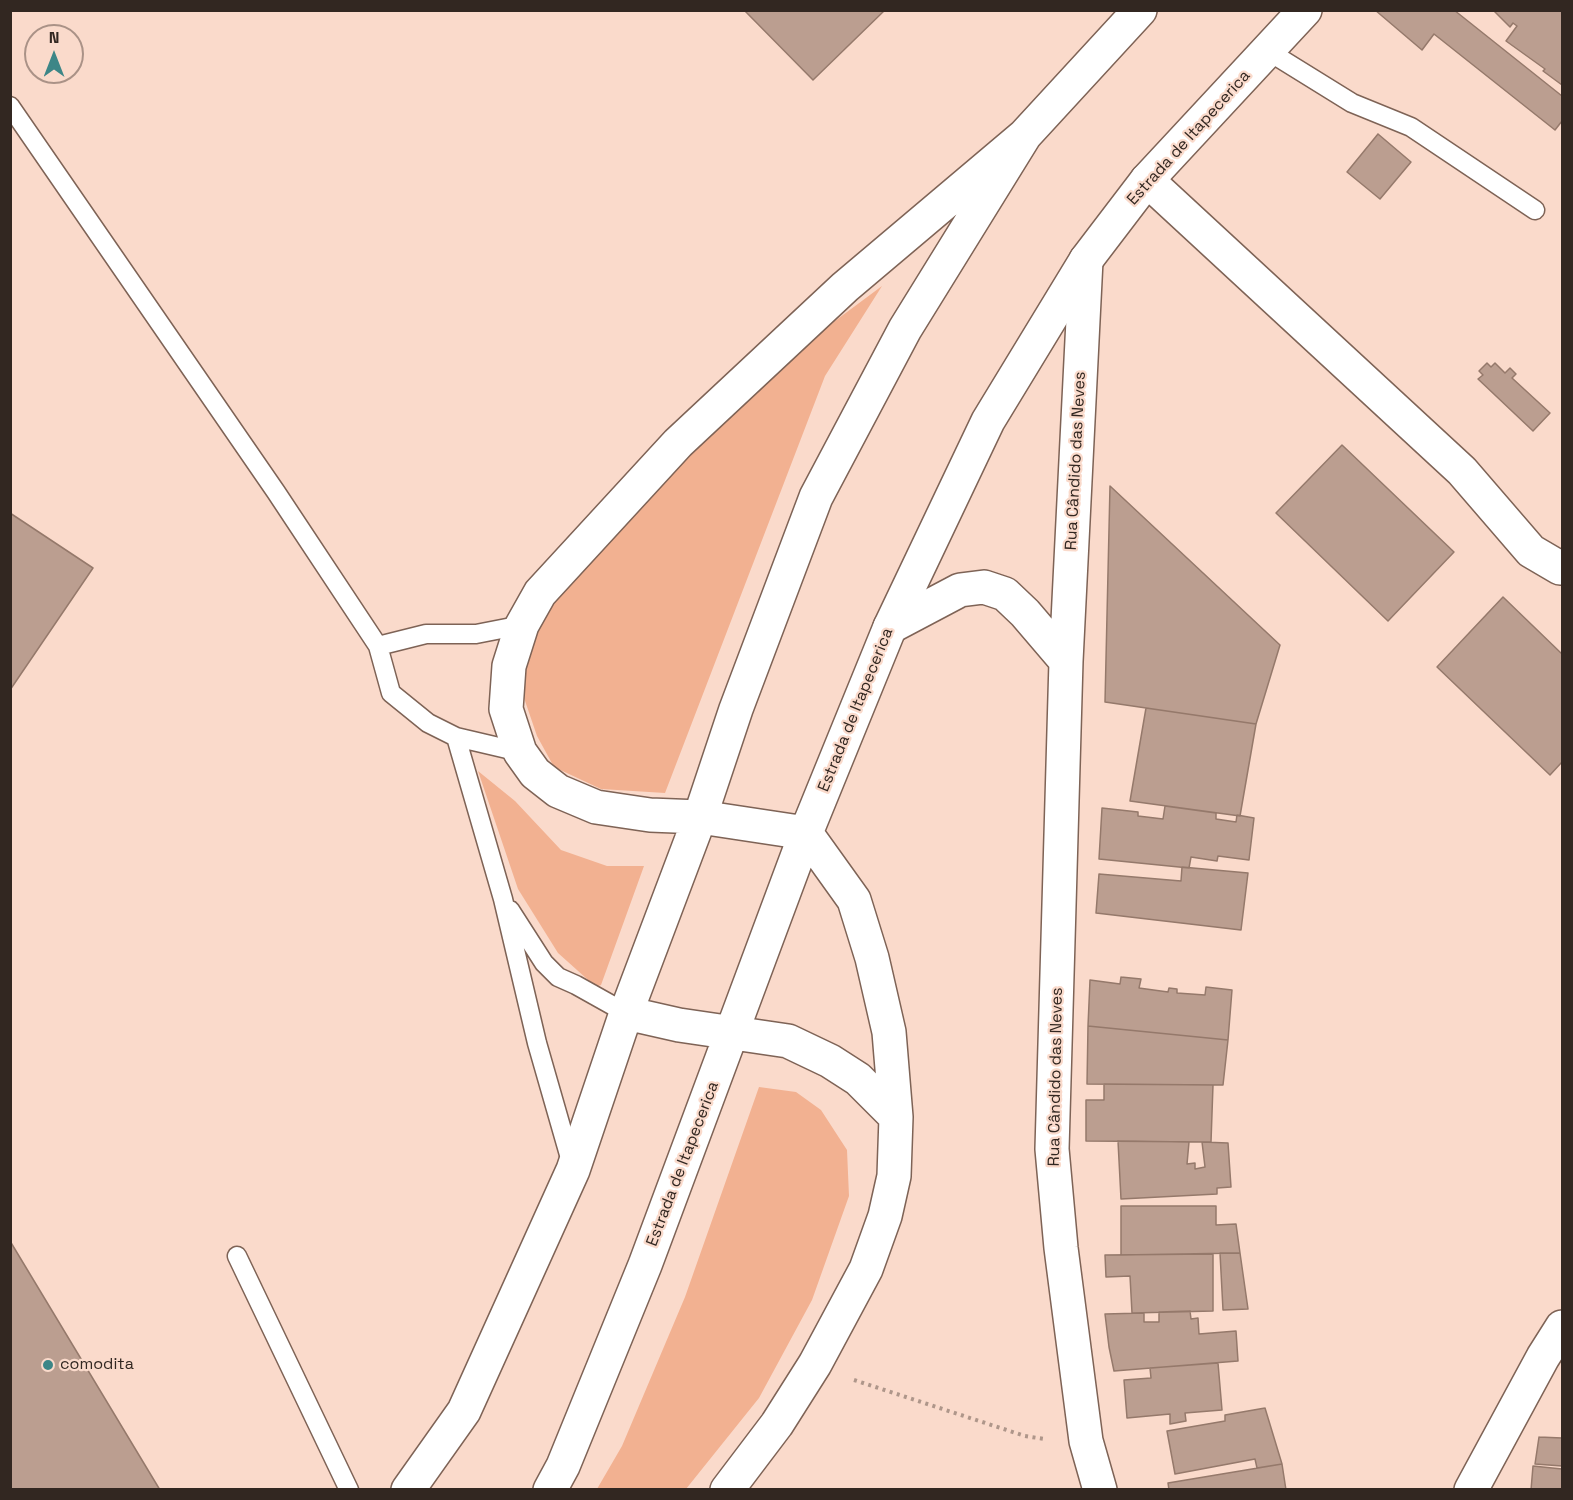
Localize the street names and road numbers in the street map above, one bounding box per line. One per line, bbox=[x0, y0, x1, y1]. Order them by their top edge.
street label: Estrada de Itapecerica bbox=[1123, 67, 1255, 209]
street label: Rua Cândido das Neves bbox=[1062, 371, 1090, 551]
street label: Estrada de Itapecerica bbox=[814, 625, 898, 795]
street label: Rua Cândido das Neves bbox=[1045, 987, 1067, 1167]
street label: Estrada de Itapecerica bbox=[643, 1079, 723, 1249]

